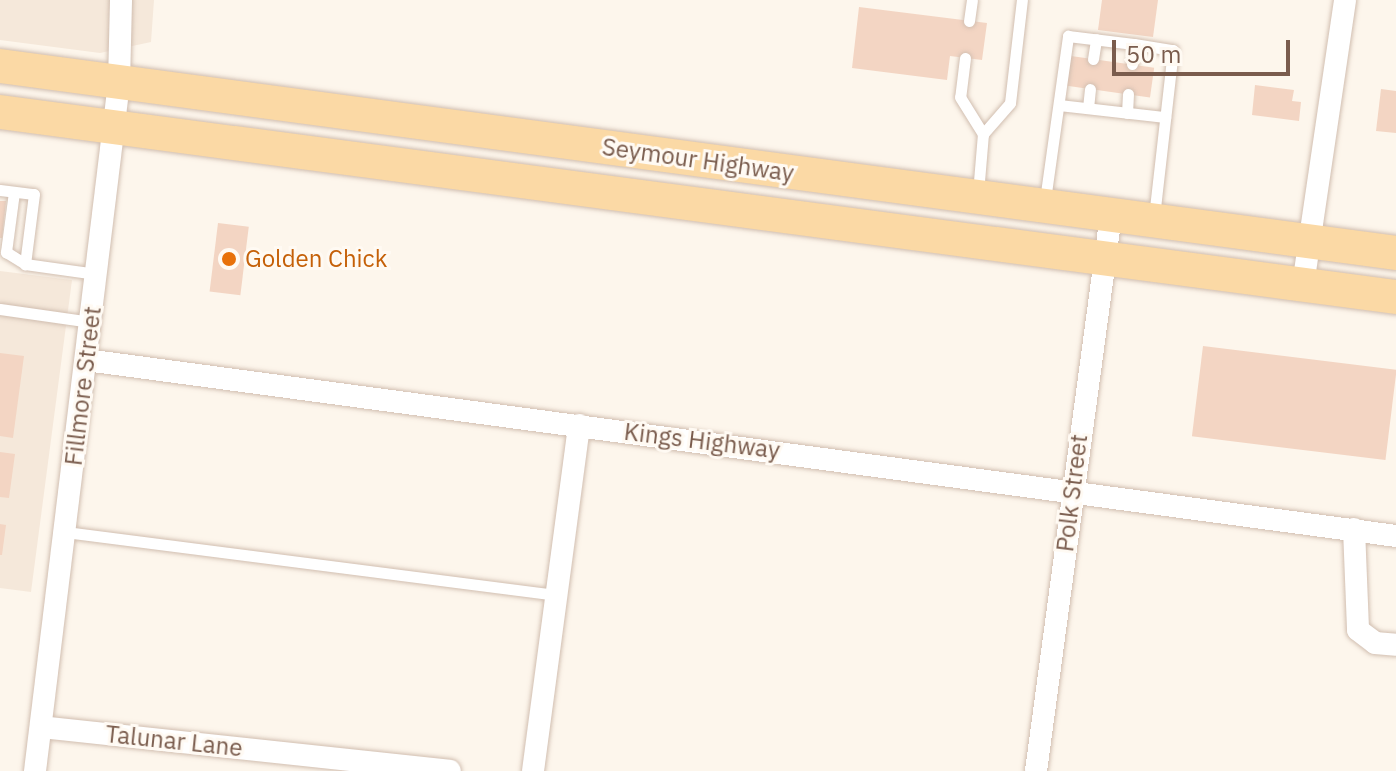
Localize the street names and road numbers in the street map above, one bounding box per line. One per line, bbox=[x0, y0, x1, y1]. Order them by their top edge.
street label: Seymour Highway bbox=[600, 132, 796, 188]
street label: Fillmore Street bbox=[59, 305, 107, 467]
street label: Kings Highway bbox=[622, 417, 782, 465]
street label: Polk Street bbox=[1051, 433, 1093, 553]
street label: Talunar Lane bbox=[104, 719, 244, 763]

